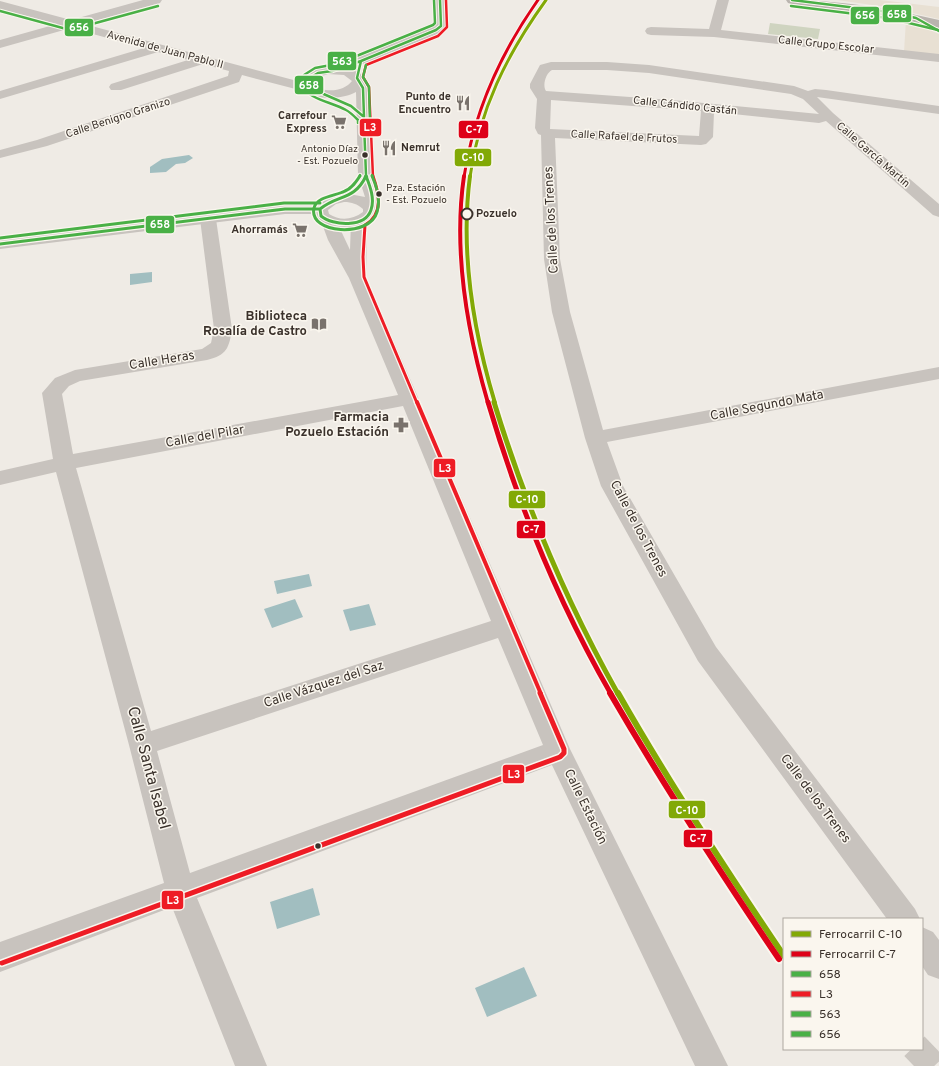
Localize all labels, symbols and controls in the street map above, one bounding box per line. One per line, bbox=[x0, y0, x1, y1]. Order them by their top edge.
line badge: 658 bbox=[882, 4, 912, 23]
line badge: 656 bbox=[850, 6, 880, 25]
text: 658 bbox=[887, 8, 907, 22]
text: 656 bbox=[855, 9, 875, 23]
line badge: 656 bbox=[64, 18, 94, 37]
text: 656 bbox=[69, 21, 89, 35]
street label: Avenida de Juan Pablo II bbox=[105, 28, 225, 72]
street label: Calle Grupo Escolar bbox=[777, 33, 875, 57]
line badge: 563 bbox=[327, 51, 357, 71]
text: 563 bbox=[332, 55, 352, 69]
line badge: 658 bbox=[294, 75, 324, 95]
text: 658 bbox=[299, 79, 319, 93]
place label: Punto de Encuentro bbox=[398, 90, 451, 117]
restaurant icon: Punto de Encuentro bbox=[454, 94, 472, 112]
street label: Calle Cándido Castán bbox=[632, 94, 738, 118]
street label: Calle Benigno Granizo bbox=[64, 95, 172, 141]
place label: Carrefour Express bbox=[278, 109, 327, 136]
supermarket icon: Carrefour Express bbox=[330, 113, 348, 131]
line badge: L3 bbox=[359, 118, 382, 137]
street label: Calle García Martín bbox=[833, 119, 913, 191]
line badge: C-7 bbox=[458, 120, 489, 139]
text: L3 bbox=[364, 121, 376, 135]
text: C-7 bbox=[466, 123, 482, 137]
street label: Calle Rafael de Frutos bbox=[570, 127, 678, 147]
restaurant icon: Nemrut bbox=[380, 139, 398, 157]
place label: Nemrut bbox=[401, 141, 440, 155]
place label: Antonio Díaz - Est. Pozuelo bbox=[297, 143, 358, 168]
line badge: C-10 bbox=[454, 148, 492, 167]
marker: Antonio Díaz - Est. Pozuelo bbox=[360, 150, 370, 160]
text: C-10 bbox=[461, 151, 485, 165]
street label: Calle de los Trenes bbox=[541, 166, 563, 274]
place label: Pza. Estación - Est. Pozuelo bbox=[386, 182, 447, 207]
marker: Pza. Estación - Est. Pozuelo bbox=[374, 189, 384, 199]
marker: Pozuelo bbox=[460, 207, 474, 221]
place label: Pozuelo bbox=[476, 207, 517, 221]
line badge: 658 bbox=[145, 215, 175, 234]
text: 658 bbox=[150, 218, 170, 232]
supermarket icon: Ahorramás bbox=[291, 221, 309, 239]
place label: Ahorramás bbox=[231, 223, 288, 237]
place label: Biblioteca Rosalía de Castro bbox=[203, 309, 307, 340]
library icon: Biblioteca Rosalía de Castro bbox=[310, 315, 328, 333]
street label: Calle Heras bbox=[128, 348, 196, 374]
street label: Calle Segundo Mata bbox=[709, 387, 825, 425]
place label: Farmacia Pozuelo Estación bbox=[285, 410, 389, 441]
pharmacy icon: Farmacia Pozuelo Estación bbox=[392, 416, 410, 434]
street label: Calle del Pilar bbox=[164, 422, 246, 452]
line badge: L3 bbox=[433, 458, 456, 478]
text: L3 bbox=[439, 462, 451, 476]
street label: Calle de los Trenes bbox=[606, 478, 670, 580]
line badge: C-10 bbox=[508, 490, 546, 509]
text: C-10 bbox=[515, 493, 539, 507]
line badge: C-7 bbox=[516, 520, 546, 539]
text: C-7 bbox=[523, 523, 539, 537]
street label: Calle Vázquez del Saz bbox=[262, 658, 386, 712]
street label: Calle Santa Isabel bbox=[122, 704, 174, 832]
street label: Calle de los Trenes bbox=[776, 751, 854, 847]
line badge: L3 bbox=[502, 764, 525, 784]
street label: Calle Estación bbox=[560, 767, 610, 847]
text: L3 bbox=[508, 768, 520, 782]
line badge: C-10 bbox=[668, 800, 706, 819]
text: C-10 bbox=[675, 804, 699, 818]
line badge: C-7 bbox=[683, 829, 713, 848]
text: C-7 bbox=[690, 832, 706, 846]
unlabelled marker bbox=[313, 841, 323, 851]
line badge: L3 bbox=[161, 890, 184, 910]
text: L3 bbox=[167, 894, 179, 908]
legend bbox=[783, 918, 923, 1050]
text: Ferrocarril C-10 bbox=[819, 927, 902, 943]
text: Ferrocarril C-7 bbox=[819, 947, 896, 963]
text: 658 bbox=[819, 967, 841, 983]
text: L3 bbox=[819, 987, 833, 1003]
text: 563 bbox=[819, 1007, 841, 1023]
text: 656 bbox=[819, 1027, 841, 1043]

